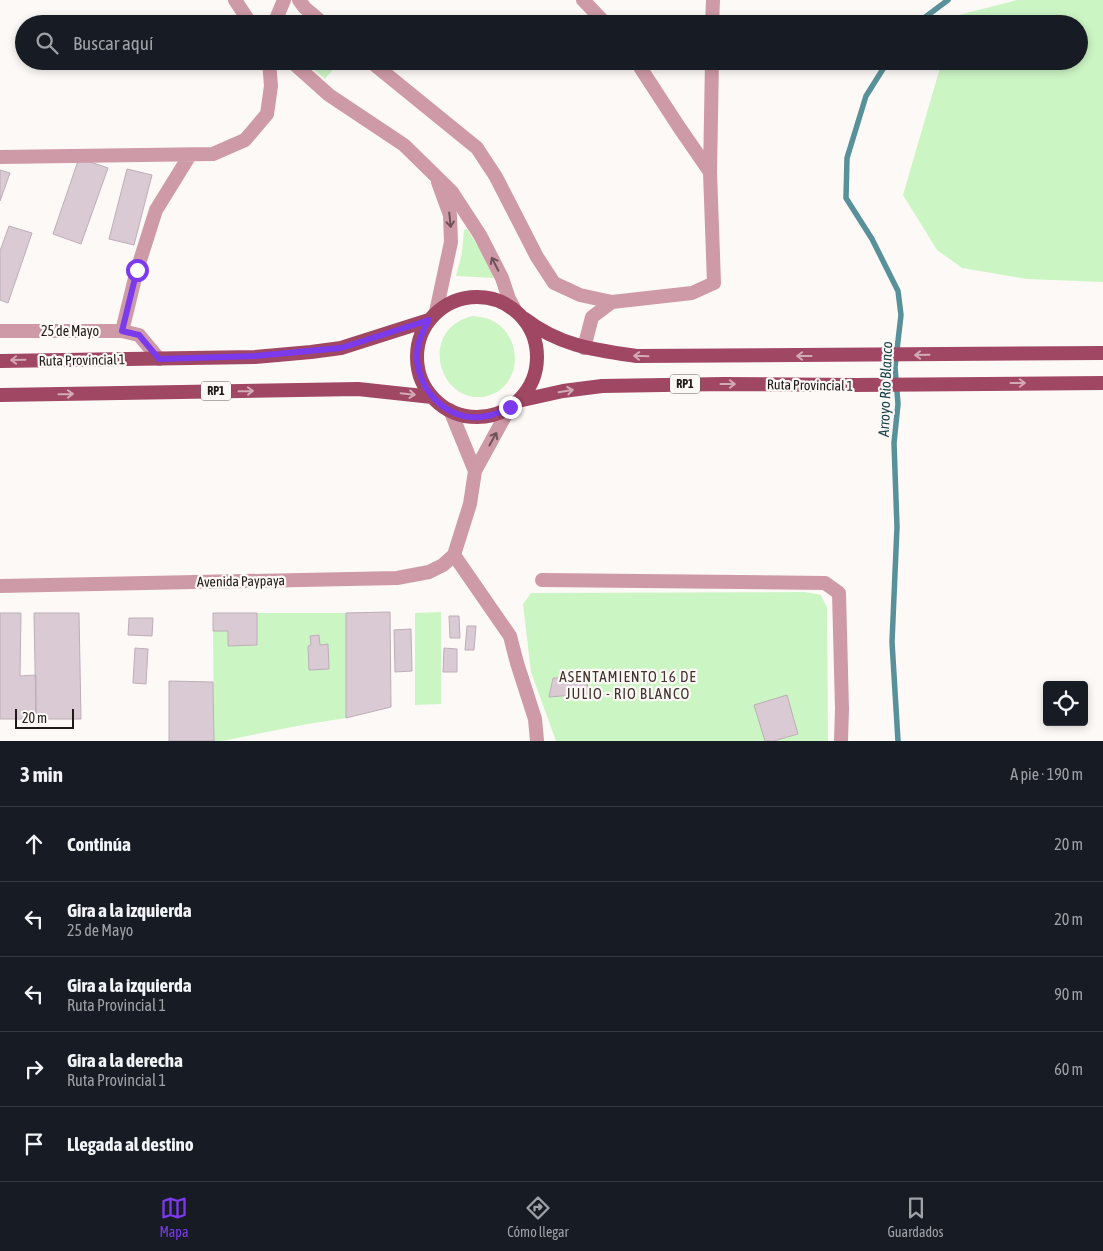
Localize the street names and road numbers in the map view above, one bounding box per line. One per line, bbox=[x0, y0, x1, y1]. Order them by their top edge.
street label: 25 de Mayo bbox=[41, 323, 99, 339]
street label: Ruta Provincial 1 bbox=[39, 351, 125, 369]
road number: RP1 bbox=[670, 374, 700, 394]
street label: Ruta Provincial 1 bbox=[767, 376, 853, 394]
road number: RP1 bbox=[201, 382, 231, 401]
street label: Avenida Paypaya bbox=[197, 572, 285, 590]

